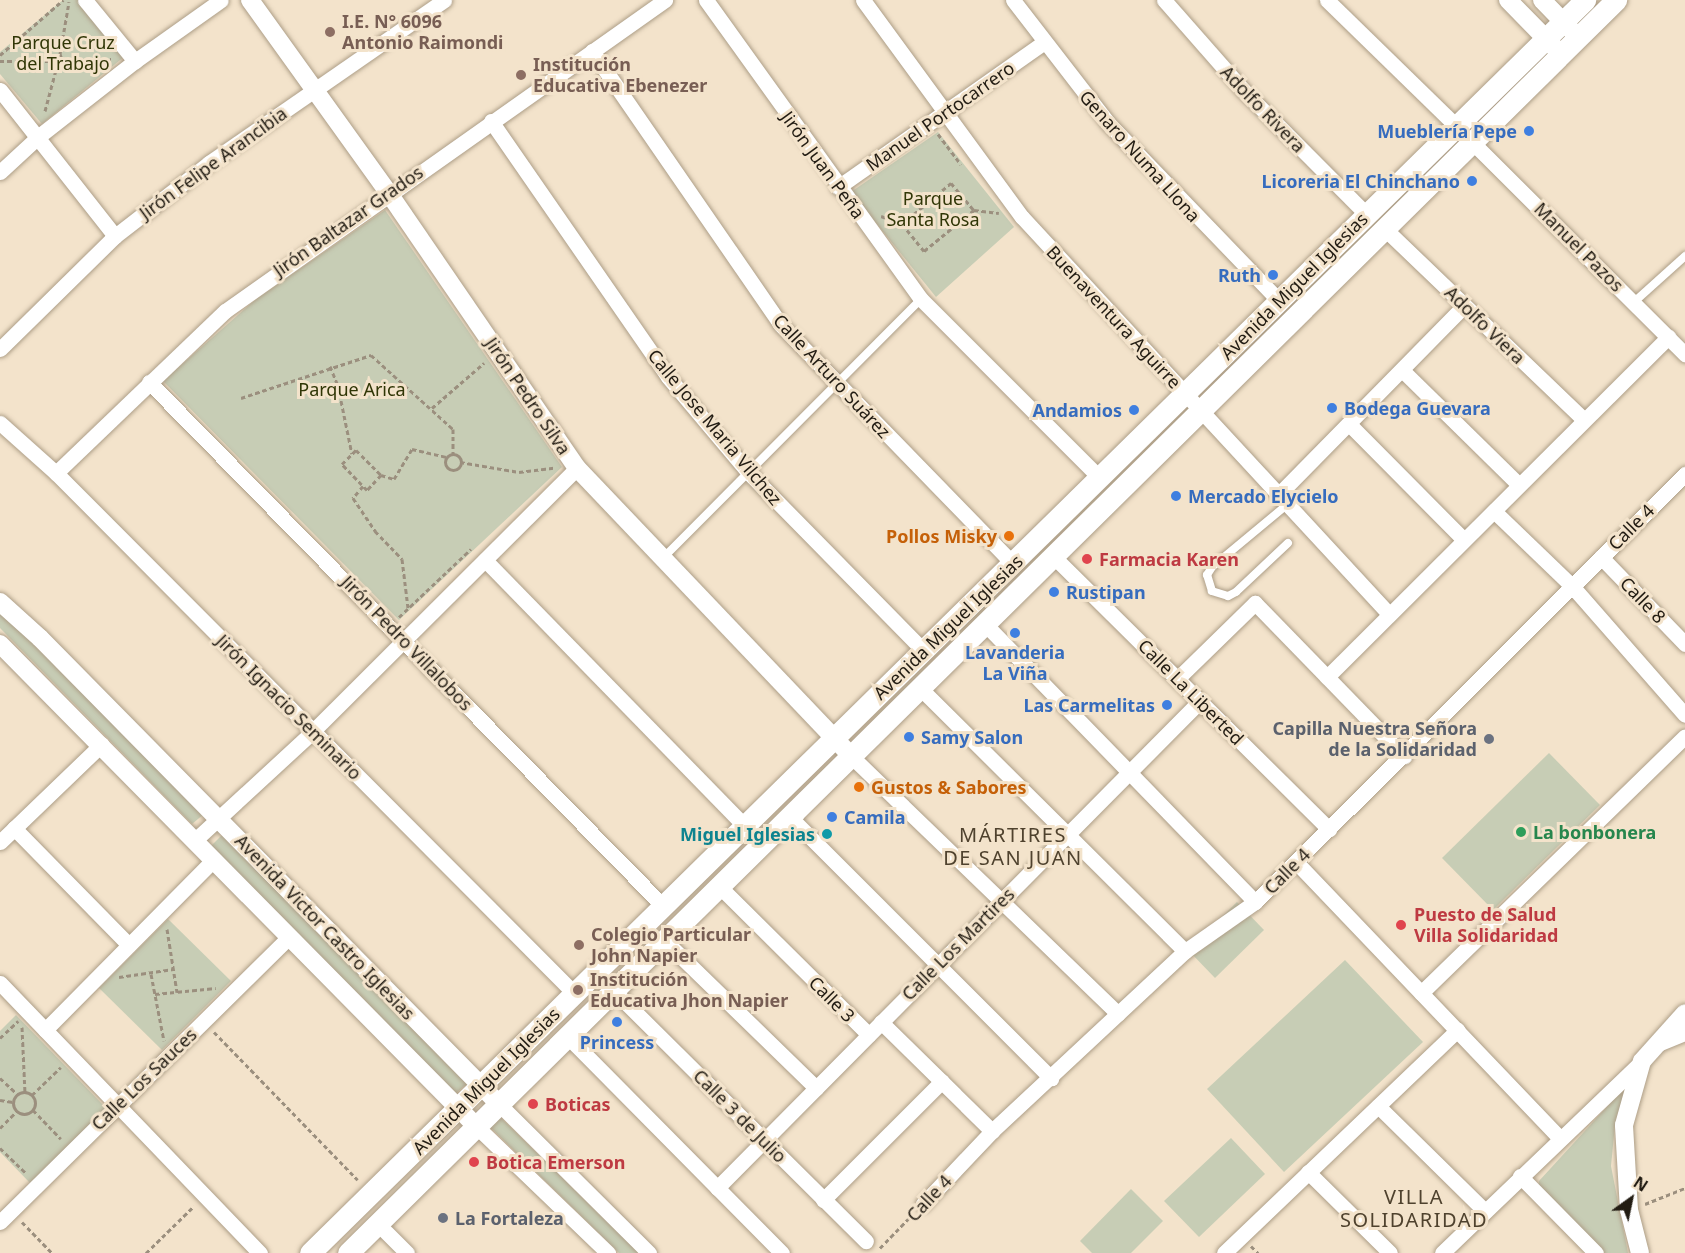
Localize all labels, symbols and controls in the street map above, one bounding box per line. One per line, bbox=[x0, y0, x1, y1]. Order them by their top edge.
place label: I.E. N° 6096 Antonio Raimondi bbox=[342, 11, 503, 54]
marker: I.E. N° 6096 Antonio Raimondi bbox=[323, 25, 337, 39]
park label: Parque Cruz del Trabajo bbox=[11, 32, 115, 74]
place label: Institución Educativa Ebenezer bbox=[533, 54, 707, 97]
street label: Manuel Portocarrero bbox=[862, 57, 1018, 175]
street label: Adolfo Rivera bbox=[1216, 61, 1310, 157]
marker: Institución Educativa Ebenezer bbox=[514, 68, 528, 82]
street label: Genaro Numa Llona bbox=[1075, 86, 1205, 226]
street label: Jirón Felipe Arancibia bbox=[135, 102, 291, 224]
street label: Jirón Juan Peña bbox=[777, 107, 869, 223]
place label: Mueblería Pepe bbox=[1377, 120, 1517, 142]
marker: Mueblería Pepe bbox=[1522, 124, 1536, 138]
street label: Jirón Baltazar Grados bbox=[269, 161, 427, 281]
place label: Licoreria El Chinchano bbox=[1262, 170, 1460, 192]
marker: Licoreria El Chinchano bbox=[1465, 174, 1479, 188]
park label: Parque Santa Rosa bbox=[886, 188, 980, 230]
street label: Manuel Pazos bbox=[1530, 198, 1628, 296]
street label: Avenida Miguel Iglesias bbox=[1216, 208, 1372, 364]
street label: Buenaventura Aguirre bbox=[1042, 241, 1186, 393]
place label: Ruth bbox=[1218, 264, 1261, 286]
marker: Ruth bbox=[1266, 268, 1280, 282]
street label: Adolfo Viera bbox=[1441, 282, 1529, 368]
street label: Calle Arturo Suárez bbox=[769, 310, 895, 442]
street label: Jirón Pedro Silva bbox=[481, 333, 575, 459]
street label: Calle Jose Maria Vilchez bbox=[644, 345, 786, 509]
park label: Parque Arica bbox=[298, 378, 406, 400]
place label: Bodega Guevara bbox=[1344, 397, 1491, 419]
place label: Andamios bbox=[1032, 399, 1122, 421]
marker: Bodega Guevara bbox=[1325, 401, 1339, 415]
marker: Andamios bbox=[1127, 403, 1141, 417]
place label: Mercado Elycielo bbox=[1188, 485, 1339, 507]
marker: Mercado Elycielo bbox=[1169, 489, 1183, 503]
street label: Calle 4 bbox=[1604, 500, 1658, 554]
place label: Pollos Misky bbox=[886, 525, 997, 547]
marker: Pollos Misky bbox=[1002, 529, 1016, 543]
place label: Farmacia Karen bbox=[1099, 548, 1239, 570]
street label: Avenida Miguel Iglesias bbox=[869, 550, 1027, 704]
marker: Farmacia Karen bbox=[1080, 552, 1094, 566]
street label: Jirón Pedro Villalobos bbox=[337, 571, 477, 715]
street label: Calle 8 bbox=[1616, 572, 1670, 628]
place label: Rustipan bbox=[1066, 581, 1146, 603]
marker: Rustipan bbox=[1047, 585, 1061, 599]
marker: Lavanderia La Viña bbox=[1008, 626, 1022, 640]
street label: Jirón Ignacio Seminario bbox=[212, 630, 366, 784]
street label: Calle La Liberted bbox=[1134, 635, 1248, 749]
place label: Lavanderia La Viña bbox=[965, 642, 1065, 684]
place label: Las Carmelitas bbox=[1023, 694, 1155, 716]
marker: Las Carmelitas bbox=[1160, 698, 1174, 712]
place label: Capilla Nuestra Señora de la Solidaridad bbox=[1273, 718, 1477, 760]
place label: Samy Salon bbox=[921, 726, 1023, 748]
marker: Samy Salon bbox=[902, 730, 916, 744]
marker: Capilla Nuestra Señora de la Solidaridad bbox=[1482, 732, 1496, 746]
place label: Gustos & Sabores bbox=[871, 776, 1027, 798]
marker: Gustos & Sabores bbox=[852, 780, 866, 794]
place label: Camila bbox=[844, 806, 905, 828]
marker: Camila bbox=[825, 810, 839, 824]
place label: La bonbonera bbox=[1533, 821, 1656, 843]
district label: MÁRTIRES DE SAN JUAN bbox=[943, 822, 1083, 869]
place label: Miguel Iglesias bbox=[680, 823, 815, 845]
marker: La bonbonera bbox=[1514, 825, 1528, 839]
marker: Miguel Iglesias bbox=[820, 827, 834, 841]
street label: Avenida Victor Castro Iglesias bbox=[231, 830, 419, 1024]
street label: Calle 4 bbox=[1260, 844, 1314, 898]
street label: Calle Los Martires bbox=[897, 883, 1019, 1005]
place label: Puesto de Salud Villa Solidaridad bbox=[1414, 904, 1558, 946]
marker: Puesto de Salud Villa Solidaridad bbox=[1392, 916, 1410, 934]
place label: Colegio Particular John Napier bbox=[591, 924, 751, 966]
marker: Colegio Particular John Napier bbox=[572, 938, 586, 952]
place label: Institución Educativa Jhon Napier bbox=[590, 969, 788, 1012]
street label: Calle 3 bbox=[805, 972, 859, 1026]
marker: Institución Educativa Jhon Napier bbox=[571, 983, 585, 997]
street label: Avenida Miguel Iglesias bbox=[408, 1003, 564, 1159]
marker: Princess bbox=[610, 1015, 624, 1029]
street label: Calle Los Sauces bbox=[87, 1023, 201, 1135]
place label: Princess bbox=[580, 1031, 654, 1053]
street label: Calle 3 de Julio bbox=[689, 1065, 791, 1167]
place label: Boticas bbox=[545, 1093, 611, 1115]
marker: Boticas bbox=[526, 1097, 540, 1111]
place label: Botica Emerson bbox=[486, 1151, 626, 1173]
marker: Botica Emerson bbox=[467, 1155, 481, 1169]
north arrow bbox=[1601, 1169, 1661, 1229]
street label: Calle 4 bbox=[902, 1170, 956, 1226]
text: N bbox=[1629, 1171, 1652, 1197]
district label: VILLA SOLIDARIDAD bbox=[1340, 1184, 1488, 1231]
place label: La Fortaleza bbox=[455, 1207, 564, 1229]
marker: La Fortaleza bbox=[436, 1211, 450, 1225]

